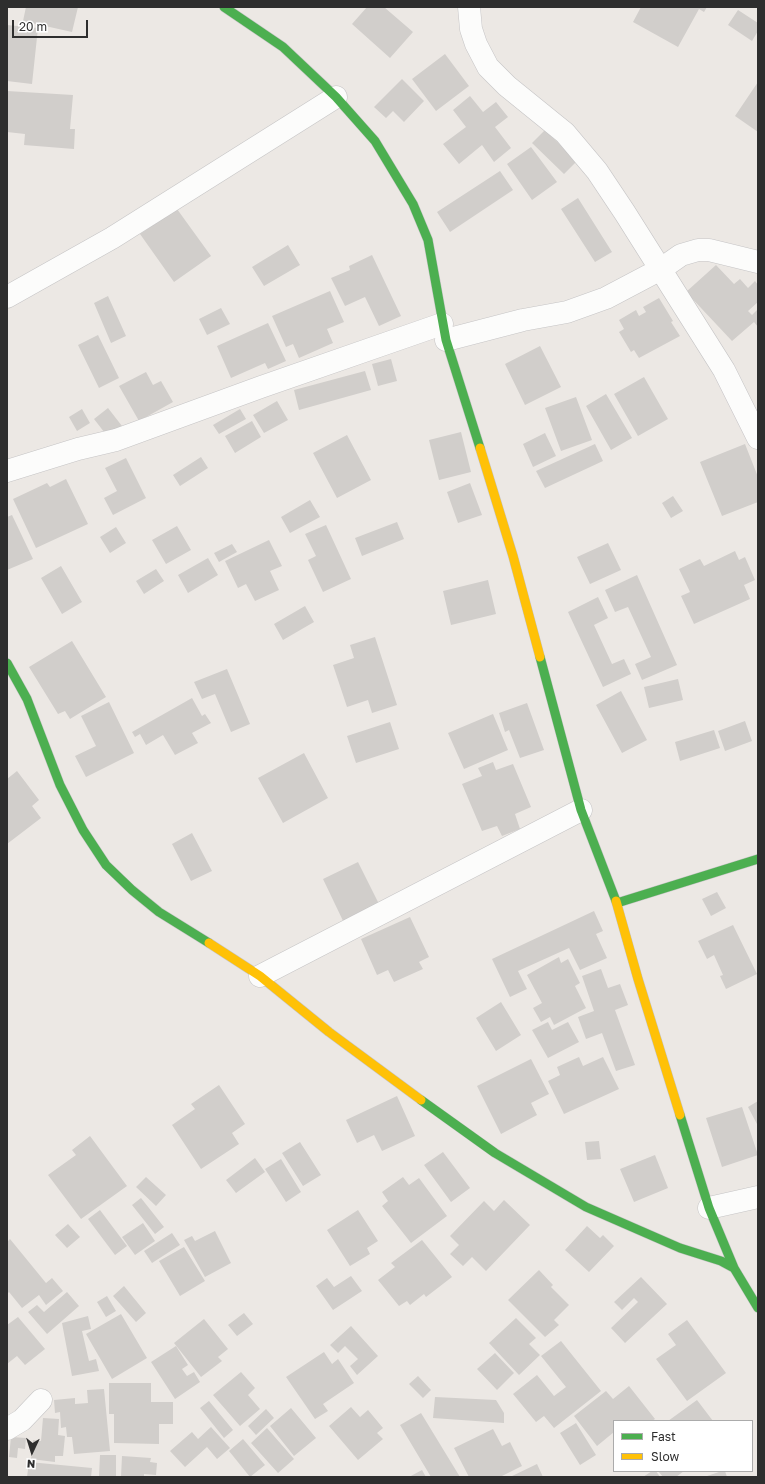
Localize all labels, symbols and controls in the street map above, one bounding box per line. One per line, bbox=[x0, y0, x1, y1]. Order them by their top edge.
scale bar bbox=[14, 12, 90, 38]
text: 20 m bbox=[19, 19, 47, 34]
legend bbox=[613, 1420, 753, 1472]
text: Fast bbox=[651, 1429, 676, 1444]
north arrow bbox=[12, 1432, 52, 1472]
text: Slow bbox=[651, 1449, 679, 1464]
text: N bbox=[26, 1458, 36, 1471]

